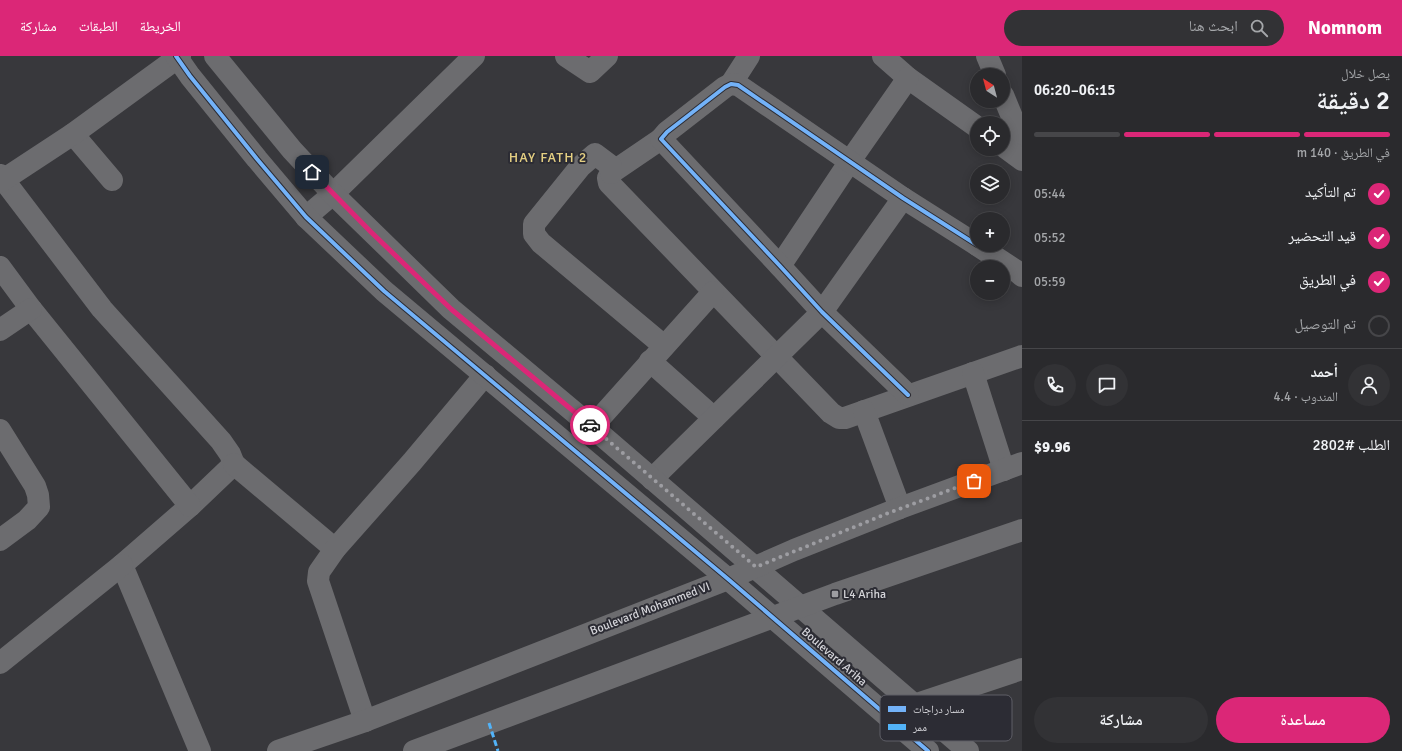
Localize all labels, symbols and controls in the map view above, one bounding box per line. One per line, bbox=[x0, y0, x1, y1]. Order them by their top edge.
search box bbox=[1004, 10, 1284, 46]
text: Nomnom bbox=[1308, 16, 1382, 40]
text: ابحث هنا bbox=[1189, 17, 1238, 35]
icon: search bbox=[1248, 17, 1270, 39]
text: مشاركة bbox=[20, 18, 57, 35]
text: الطبقات bbox=[79, 18, 118, 35]
text: الخريطة bbox=[140, 18, 181, 35]
text: يصل خلال bbox=[1341, 66, 1390, 82]
north arrow bbox=[970, 68, 1010, 108]
map controls bbox=[970, 68, 1010, 300]
text: 06:15–06:20 bbox=[1034, 81, 1115, 99]
text: 2 دقيقة bbox=[1316, 85, 1390, 117]
button: locate bbox=[970, 116, 1010, 156]
text: في الطريق · 140 m bbox=[1297, 145, 1390, 161]
district label: HAY FATH 2 bbox=[509, 149, 587, 166]
pin bbox=[295, 155, 329, 189]
icon: home bbox=[301, 161, 323, 183]
button: layers bbox=[970, 164, 1010, 204]
text: تم التأكيد bbox=[1305, 183, 1356, 201]
icon: check bbox=[1368, 183, 1390, 205]
text: 05:44 bbox=[1034, 186, 1066, 202]
button: + bbox=[970, 212, 1010, 252]
text: قيد التحضير bbox=[1289, 227, 1356, 245]
icon: check bbox=[1368, 227, 1390, 249]
text: 05:52 bbox=[1034, 230, 1066, 246]
button: − bbox=[970, 260, 1010, 300]
text: في الطريق bbox=[1299, 271, 1356, 289]
icon: check bbox=[1368, 271, 1390, 293]
text: 05:59 bbox=[1034, 274, 1066, 290]
text: تم التوصيل bbox=[1294, 315, 1356, 333]
text: أحمد bbox=[1311, 363, 1338, 381]
button: phone bbox=[1034, 364, 1076, 406]
button: chat bbox=[1086, 364, 1128, 406]
button: person bbox=[1348, 364, 1390, 406]
text: المندوب · 4.4 bbox=[1274, 389, 1338, 405]
courier bbox=[570, 405, 610, 445]
icon: car bbox=[579, 414, 601, 436]
text: الطلب #2802 bbox=[1313, 436, 1390, 454]
text: $9.96 bbox=[1034, 438, 1071, 456]
pin bbox=[957, 464, 991, 498]
icon: bag bbox=[963, 470, 985, 492]
street label: Boulevard Mohammed VI bbox=[588, 579, 712, 639]
place label: L4 Ariha bbox=[843, 587, 886, 602]
marker: L4 Ariha bbox=[830, 589, 840, 599]
street label: Boulevard Ariha bbox=[798, 624, 870, 690]
legend bbox=[880, 695, 1012, 741]
button: مشاركة bbox=[1034, 697, 1208, 743]
button: مساعدة bbox=[1216, 697, 1390, 743]
text: مسار دراجات bbox=[913, 703, 964, 716]
text: ممر bbox=[912, 721, 927, 734]

